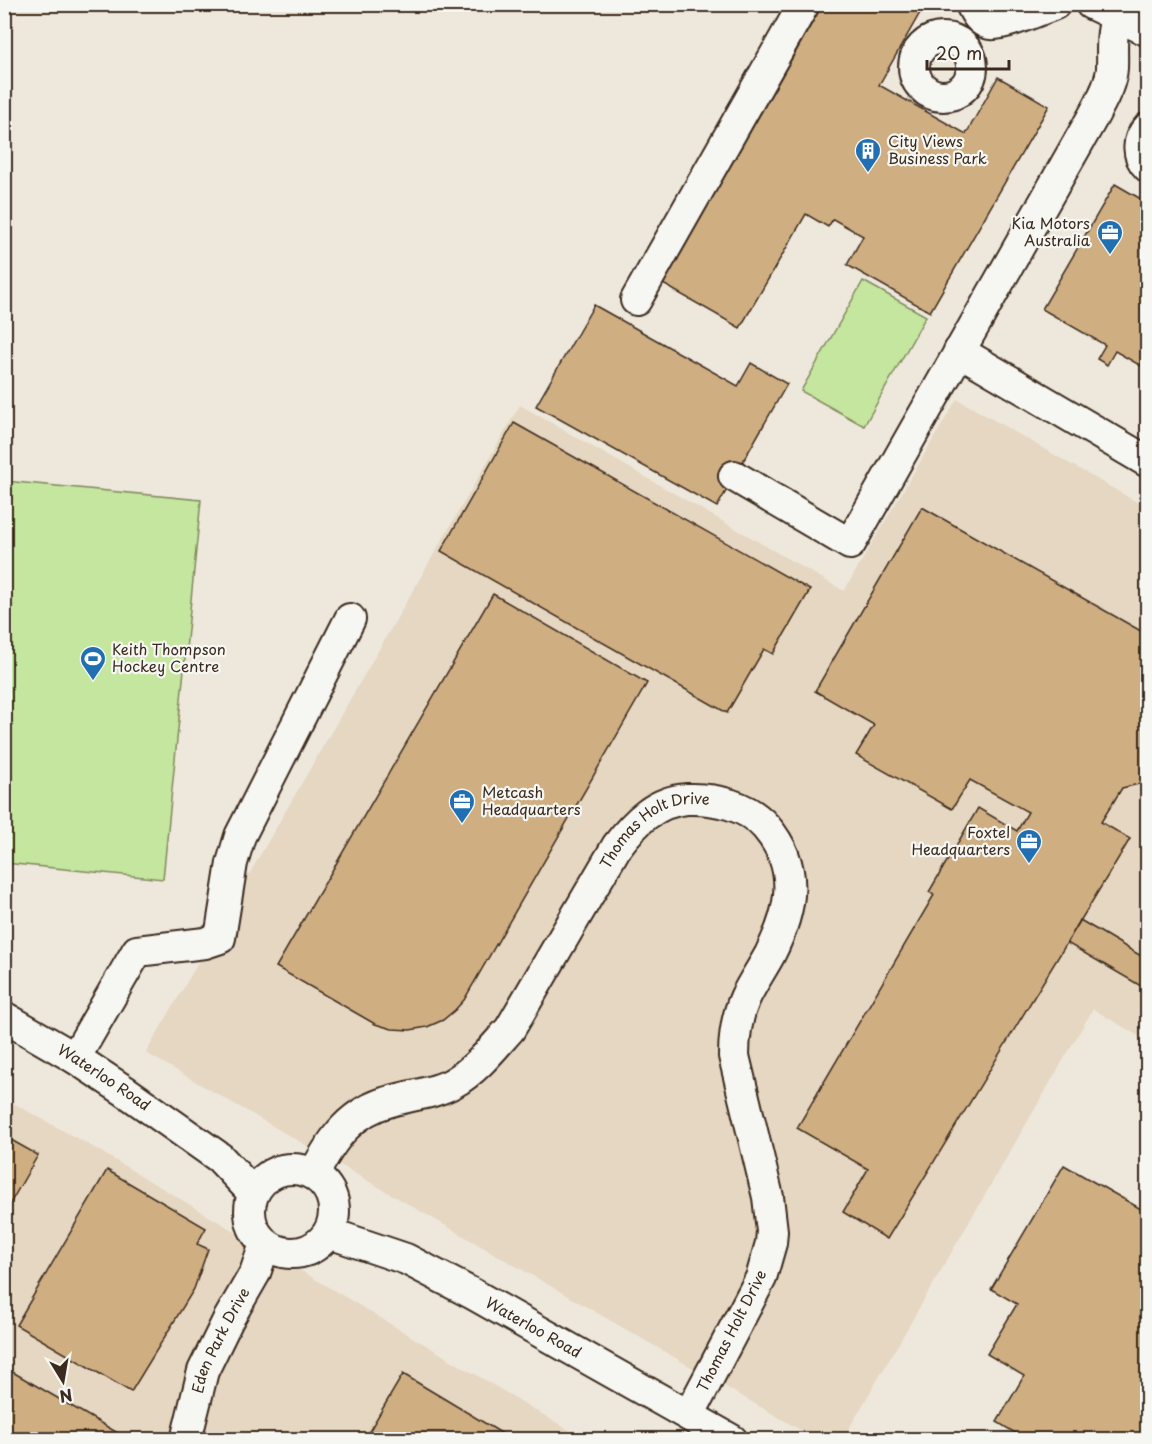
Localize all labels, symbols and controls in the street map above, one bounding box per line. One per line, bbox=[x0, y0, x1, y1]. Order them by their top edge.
scale bar bbox=[927, 33, 1010, 71]
text: 20 m bbox=[936, 39, 982, 66]
place label: City Views Business Park bbox=[888, 129, 987, 169]
building icon: City Views Business Park bbox=[853, 136, 883, 174]
place label: Kia Motors Australia bbox=[1011, 211, 1091, 251]
office icon: Kia Motors Australia bbox=[1095, 218, 1125, 256]
place label: Keith Thompson Hockey Centre bbox=[112, 637, 226, 677]
sports icon: Keith Thompson Hockey Centre bbox=[78, 644, 108, 682]
place label: Metcash Headquarters bbox=[482, 780, 581, 820]
street label: Thomas Holt Drive bbox=[593, 786, 711, 872]
office icon: Metcash Headquarters bbox=[447, 787, 477, 825]
place label: Foxtel Headquarters bbox=[911, 820, 1010, 860]
office icon: Foxtel Headquarters bbox=[1014, 827, 1044, 865]
street label: Waterloo Road bbox=[54, 1038, 156, 1116]
street label: Thomas Holt Drive bbox=[690, 1265, 771, 1395]
street label: Eden Park Drive bbox=[185, 1283, 254, 1395]
street label: Waterloo Road bbox=[482, 1290, 586, 1363]
north arrow bbox=[33, 1351, 93, 1411]
text: N bbox=[58, 1384, 75, 1410]

